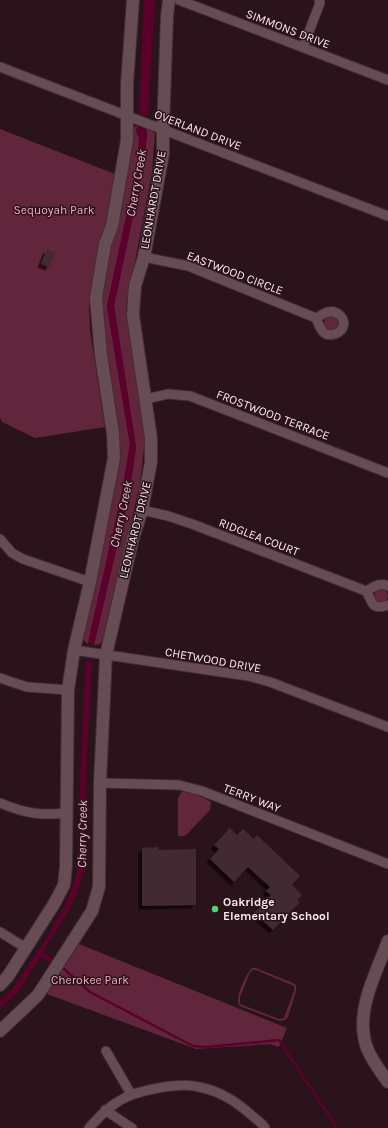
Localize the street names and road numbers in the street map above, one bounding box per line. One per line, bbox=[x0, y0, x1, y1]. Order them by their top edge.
street label: SIMMONS DRIVE bbox=[244, 6, 332, 52]
street label: OVERLAND DRIVE bbox=[152, 107, 244, 153]
street label: LEONHARDT DRIVE bbox=[137, 150, 169, 250]
street label: EASTWOOD CIRCLE bbox=[185, 248, 285, 298]
street label: FROSTWOOD TERRACE bbox=[214, 387, 332, 443]
street label: LEONHARDT DRIVE bbox=[116, 480, 154, 580]
street label: RIDGLEA COURT bbox=[217, 515, 301, 559]
street label: CHETWOOD DRIVE bbox=[164, 645, 262, 675]
street label: TERRY WAY bbox=[221, 781, 283, 816]

